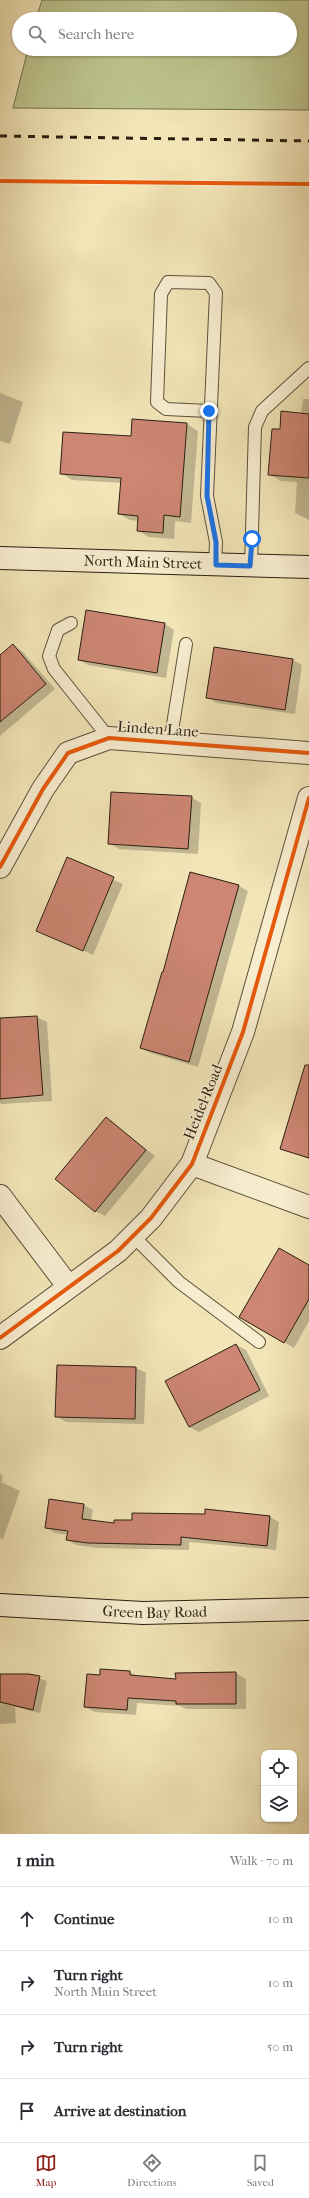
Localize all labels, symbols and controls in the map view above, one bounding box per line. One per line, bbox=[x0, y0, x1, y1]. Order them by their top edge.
search box bbox=[12, 12, 297, 56]
icon: search bbox=[26, 23, 48, 45]
text: Search here bbox=[58, 25, 134, 43]
route end bbox=[200, 402, 218, 420]
route start bbox=[243, 530, 261, 548]
street label: North Main Street bbox=[83, 551, 203, 573]
street label: Linden Lane bbox=[117, 717, 200, 741]
street label: Heidel Road bbox=[180, 1061, 227, 1142]
street label: Green Bay Road bbox=[102, 1602, 208, 1622]
map controls bbox=[261, 1750, 297, 1822]
button: locate bbox=[261, 1750, 297, 1786]
button: layers bbox=[261, 1786, 297, 1822]
text: 1 min bbox=[16, 1850, 55, 1870]
text: Walk · 70 m bbox=[230, 1853, 293, 1868]
icon: ahead bbox=[16, 1908, 38, 1930]
text: Continue bbox=[54, 1910, 114, 1928]
text: 10 m bbox=[268, 1911, 293, 1926]
text: Turn right bbox=[54, 1966, 123, 1984]
icon: right bbox=[16, 1972, 38, 1994]
text: 10 m bbox=[268, 1975, 293, 1990]
text: North Main Street bbox=[54, 1984, 157, 1999]
icon: right bbox=[16, 2036, 38, 2058]
text: Turn right bbox=[54, 2038, 123, 2056]
text: 50 m bbox=[267, 2039, 293, 2054]
icon: arrive bbox=[16, 2100, 38, 2122]
text: Arrive at destination bbox=[54, 2102, 186, 2120]
tab: Map bbox=[35, 2152, 57, 2189]
tab: Directions bbox=[127, 2152, 177, 2189]
tab: Saved bbox=[247, 2152, 274, 2189]

